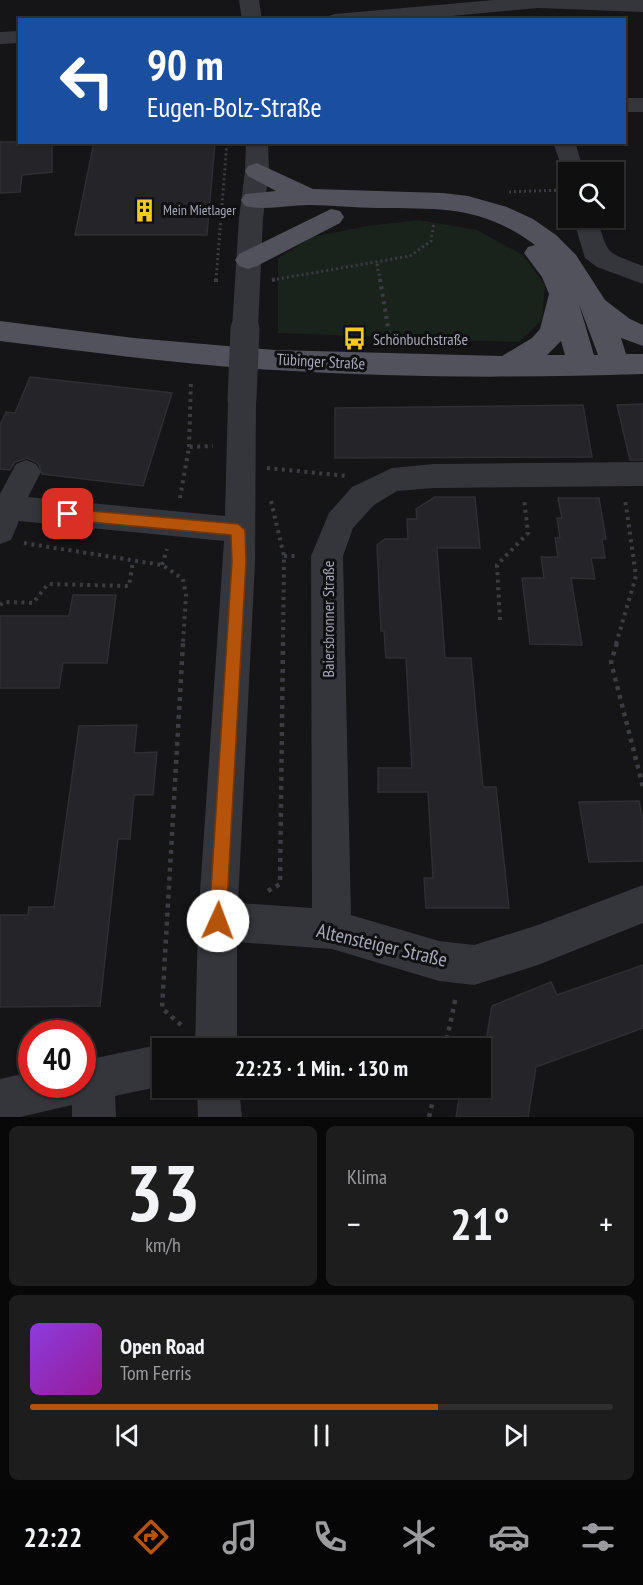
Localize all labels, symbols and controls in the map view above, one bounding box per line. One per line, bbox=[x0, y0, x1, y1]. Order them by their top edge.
text: 90 m bbox=[147, 37, 224, 92]
icon: left bbox=[48, 42, 126, 120]
text: Eugen-Bolz-Straße bbox=[147, 90, 322, 124]
map controls bbox=[558, 162, 624, 228]
button: search bbox=[558, 162, 624, 228]
building icon: Mein Mietlager bbox=[132, 197, 158, 223]
place label: Mein Mietlager bbox=[163, 201, 236, 219]
bus stop icon: Schönbuchstraße bbox=[342, 326, 368, 352]
place label: Schönbuchstraße bbox=[373, 329, 468, 349]
street label: Tübinger Straße bbox=[276, 349, 366, 373]
pin bbox=[42, 488, 93, 539]
icon: arrive bbox=[51, 497, 84, 530]
street label: Baiersbronner Straße bbox=[318, 561, 338, 677]
position arrow bbox=[186, 889, 250, 953]
street label: Altensteiger Straße bbox=[314, 917, 450, 973]
speed limit sign: 40 bbox=[18, 1020, 96, 1098]
text: 22:23 · 1 Min. · 130 m bbox=[235, 1054, 408, 1082]
text: 33 bbox=[126, 1142, 200, 1243]
text: Klima bbox=[347, 1164, 387, 1190]
text: 21° bbox=[450, 1194, 510, 1252]
text: − bbox=[347, 1202, 361, 1245]
text: + bbox=[599, 1202, 613, 1245]
text: km/h bbox=[145, 1232, 181, 1258]
text: Open Road bbox=[120, 1332, 205, 1360]
text: Tom Ferris bbox=[120, 1360, 191, 1386]
icon: previous bbox=[111, 1419, 144, 1452]
icon: pause bbox=[305, 1419, 338, 1452]
icon: next bbox=[499, 1419, 532, 1452]
icon: directions bbox=[130, 1516, 172, 1558]
icon: music bbox=[219, 1516, 261, 1558]
icon: phone bbox=[309, 1516, 351, 1558]
icon: climate bbox=[398, 1516, 440, 1558]
icon: car bbox=[488, 1516, 530, 1558]
icon: filters bbox=[577, 1516, 619, 1558]
text: 22:22 bbox=[24, 1520, 82, 1554]

